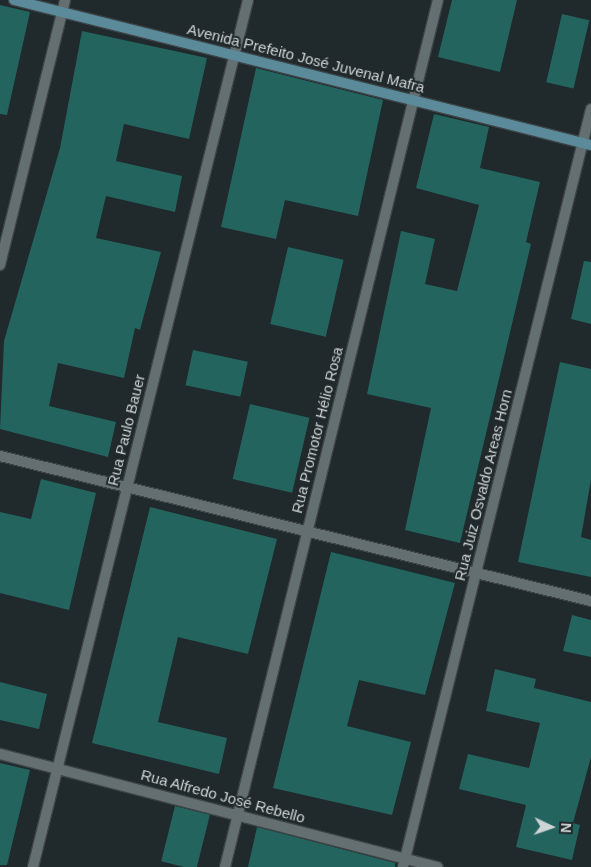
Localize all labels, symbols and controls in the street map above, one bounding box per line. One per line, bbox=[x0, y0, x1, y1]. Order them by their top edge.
street label: Avenida Prefeito José Juvenal Mafra bbox=[185, 20, 427, 96]
street label: Rua Promotor Hélio Rosa bbox=[288, 345, 346, 515]
street label: Rua Paulo Bauer bbox=[103, 372, 149, 488]
street label: Rua Juiz Osvaldo Areas Horn bbox=[450, 387, 516, 583]
street label: Rua Alfredo José Rebello bbox=[139, 765, 307, 827]
north arrow bbox=[526, 802, 576, 852]
text: N bbox=[558, 822, 574, 833]

